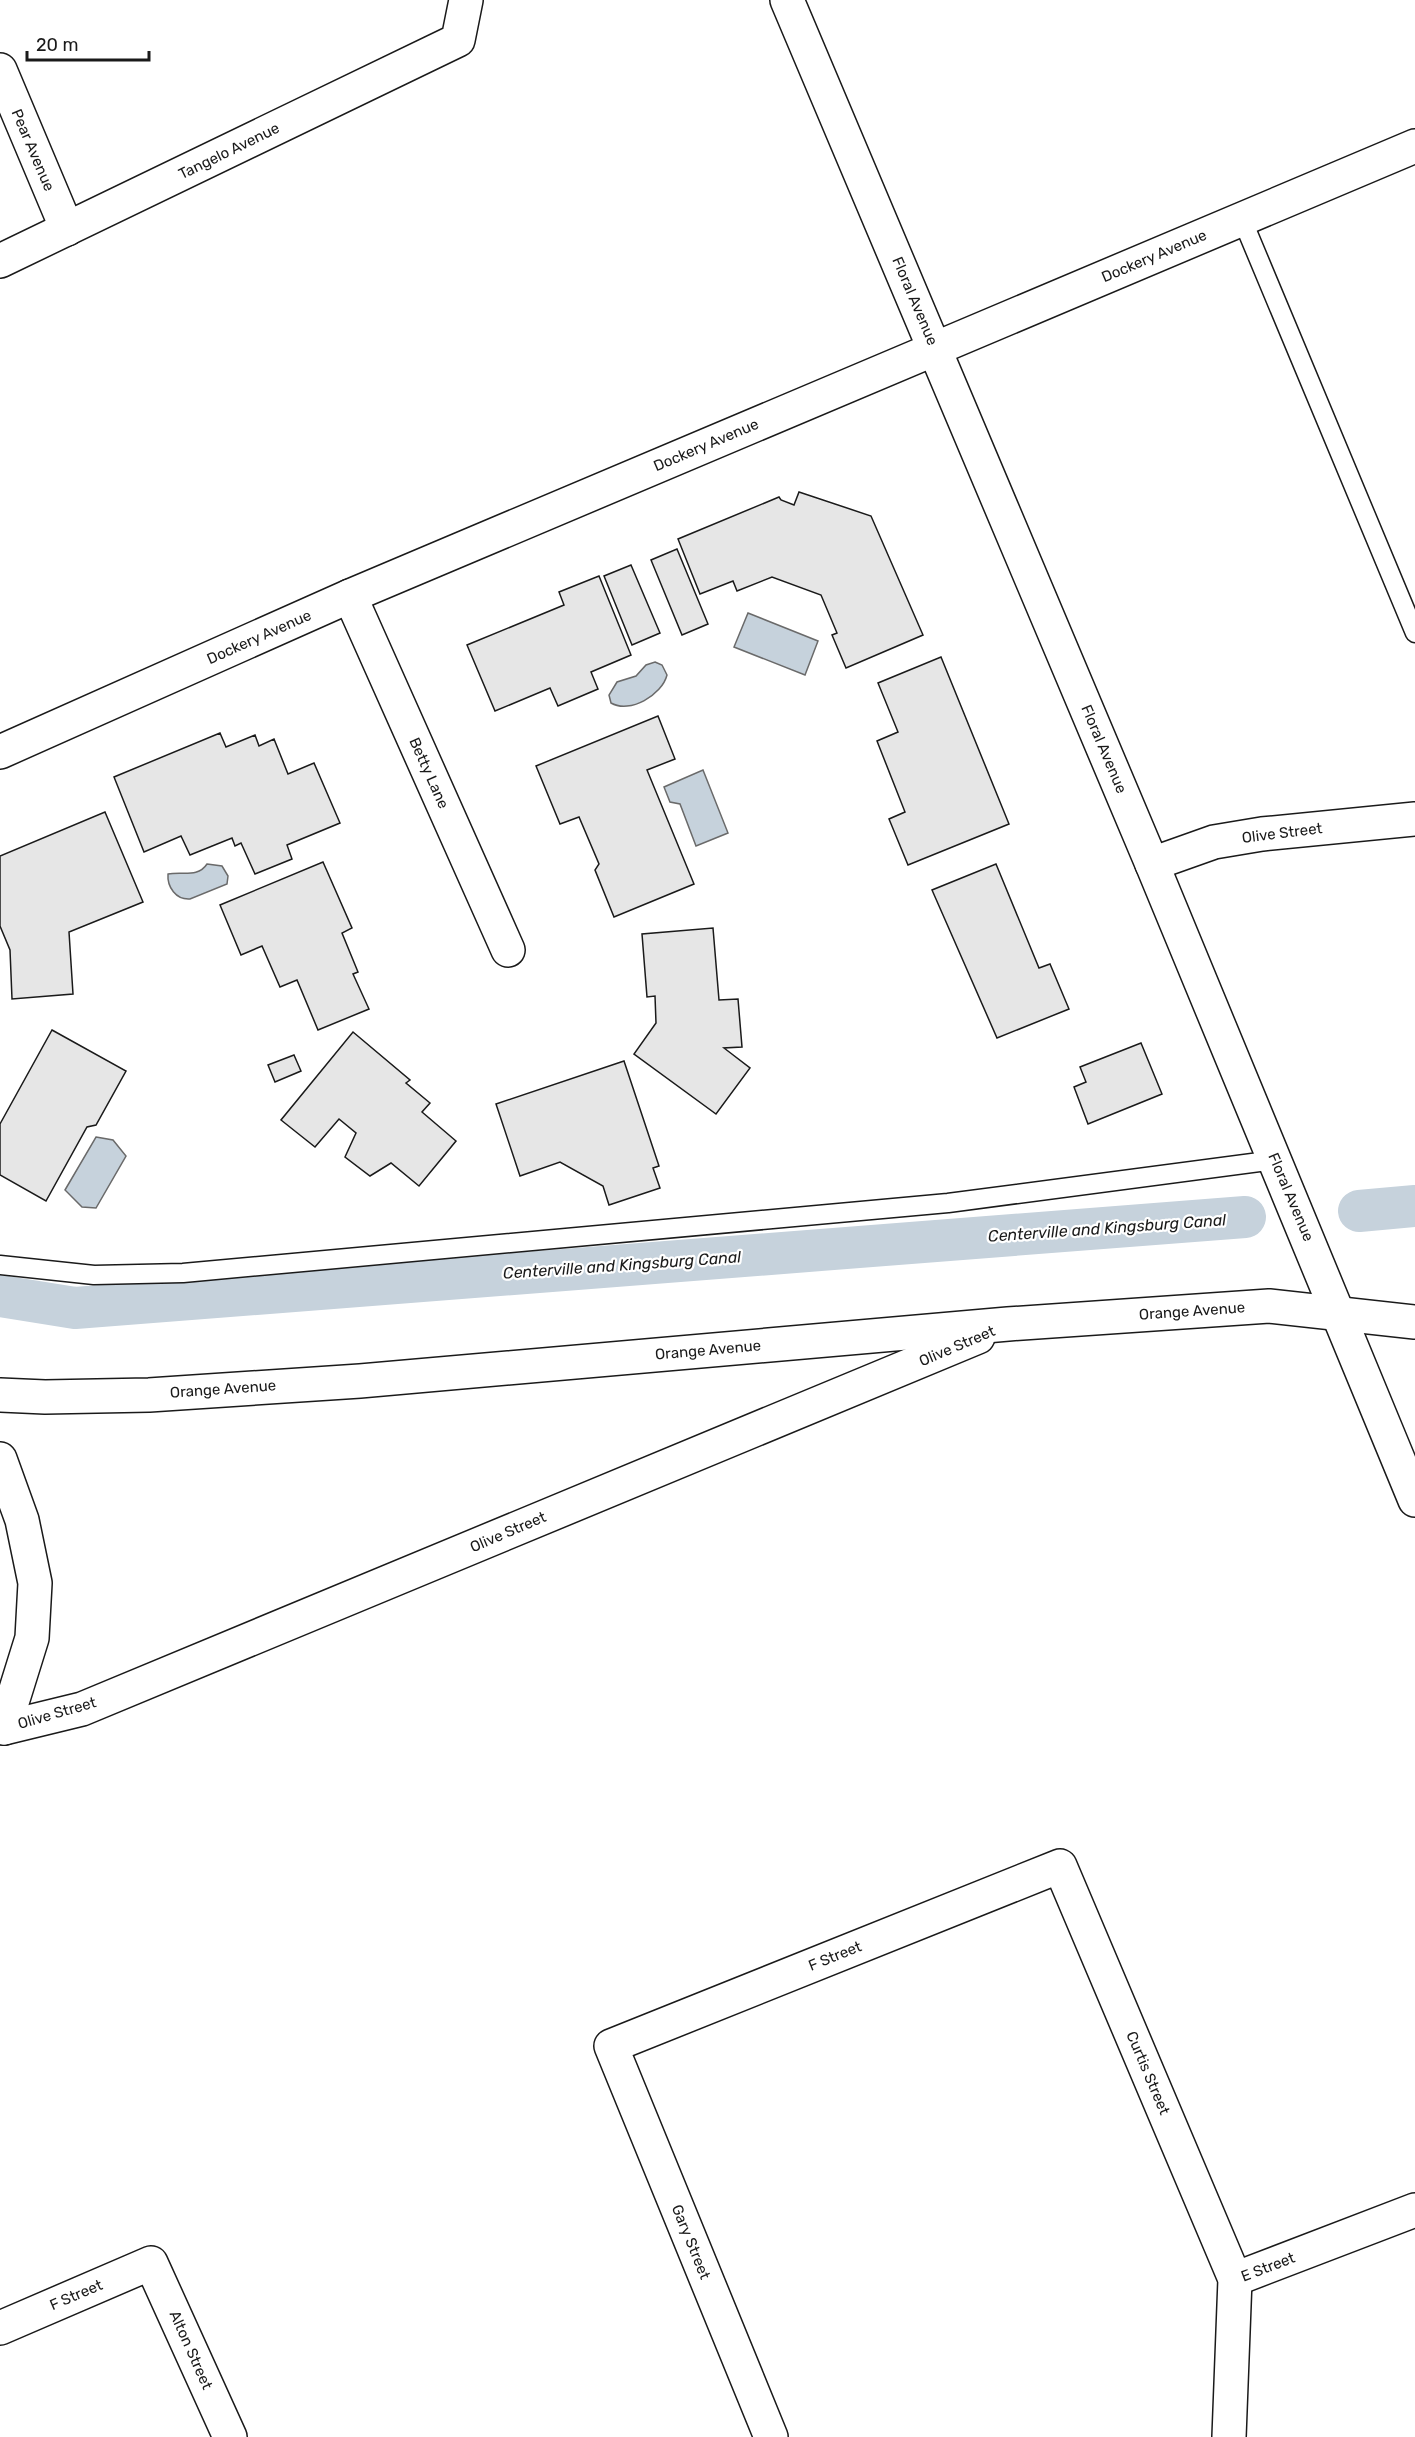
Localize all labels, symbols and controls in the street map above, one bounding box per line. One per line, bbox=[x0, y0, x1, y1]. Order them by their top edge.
scale bar bbox=[27, 24, 148, 62]
text: 20 m bbox=[36, 34, 78, 56]
street label: Pear Avenue bbox=[8, 106, 58, 194]
street label: Tangelo Avenue bbox=[176, 119, 282, 183]
street label: Dockery Avenue bbox=[1099, 226, 1209, 286]
street label: Floral Avenue bbox=[888, 254, 942, 348]
street label: Dockery Avenue bbox=[651, 415, 761, 475]
street label: Dockery Avenue bbox=[204, 606, 314, 668]
street label: Floral Avenue bbox=[1077, 702, 1131, 796]
street label: Betty Lane bbox=[405, 735, 453, 811]
street label: Olive Street bbox=[1241, 819, 1323, 847]
street label: Floral Avenue bbox=[1264, 1150, 1318, 1244]
water label: Centerville and Kingsburg Canal bbox=[987, 1210, 1228, 1246]
water label: Centerville and Kingsburg Canal bbox=[502, 1247, 743, 1283]
street label: Orange Avenue bbox=[1138, 1298, 1246, 1324]
street label: Olive Street bbox=[916, 1322, 998, 1370]
street label: Orange Avenue bbox=[654, 1336, 762, 1364]
street label: Orange Avenue bbox=[169, 1376, 277, 1402]
street label: Olive Street bbox=[467, 1508, 549, 1556]
street label: Olive Street bbox=[16, 1693, 98, 1733]
street label: F Street bbox=[806, 1937, 864, 1975]
street label: Curtis Street bbox=[1122, 2029, 1174, 2118]
street label: Gary Street bbox=[668, 2202, 714, 2282]
street label: E Street bbox=[1239, 2248, 1298, 2285]
street label: F Street bbox=[47, 2276, 105, 2314]
street label: Alton Street bbox=[166, 2308, 216, 2392]

